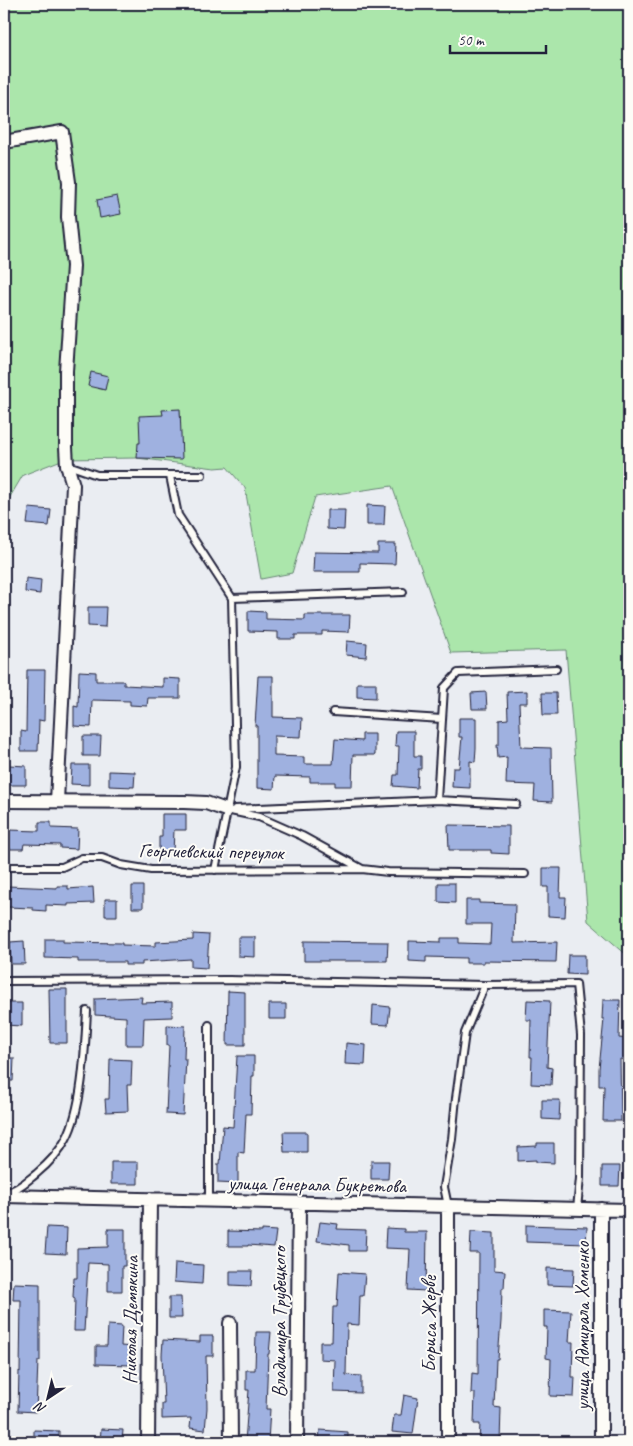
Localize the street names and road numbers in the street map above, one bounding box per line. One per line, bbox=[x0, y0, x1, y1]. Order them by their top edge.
street label: Георгиевский переулок bbox=[138, 838, 285, 865]
street label: улица Генерала Букретова bbox=[227, 1170, 408, 1199]
street label: улица Адмирала Хоменко bbox=[570, 1241, 595, 1411]
street label: Владимира Трубецкого bbox=[267, 1245, 292, 1397]
street label: Николая Демякина bbox=[117, 1254, 144, 1384]
street label: Бориса Жерве bbox=[417, 1274, 442, 1372]

